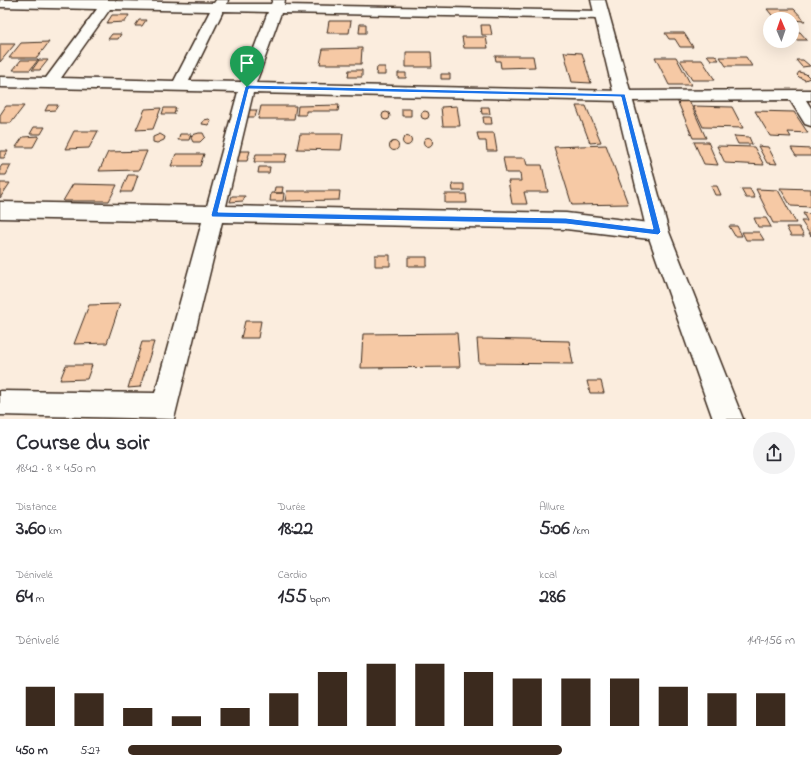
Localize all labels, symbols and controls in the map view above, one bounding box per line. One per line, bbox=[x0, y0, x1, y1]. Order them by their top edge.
north arrow bbox=[763, 12, 799, 48]
map controls bbox=[763, 12, 799, 48]
pin bbox=[230, 46, 264, 87]
icon: arrive bbox=[236, 52, 258, 74]
text: Course du soir bbox=[16, 428, 149, 460]
button: share bbox=[753, 432, 795, 474]
text: 18:42 · 8 × 450 m bbox=[16, 459, 96, 478]
text: Distance bbox=[16, 499, 57, 515]
text: Durée bbox=[278, 499, 305, 515]
text: Allure bbox=[539, 499, 564, 515]
text: 3.60 bbox=[16, 515, 46, 544]
text: 18:22 bbox=[278, 515, 313, 544]
text: 5:06 bbox=[539, 515, 570, 544]
text: km bbox=[46, 523, 62, 539]
text: /km bbox=[570, 523, 589, 539]
text: Dénivelé bbox=[16, 567, 53, 583]
text: Cardio bbox=[278, 567, 307, 583]
text: kcal bbox=[539, 567, 557, 583]
text: 64 bbox=[16, 583, 33, 612]
text: 155 bbox=[278, 583, 307, 612]
text: 286 bbox=[539, 583, 566, 612]
text: m bbox=[33, 591, 44, 607]
text: bpm bbox=[307, 591, 330, 607]
text: Dénivelé bbox=[16, 631, 59, 650]
text: 149–156 m bbox=[747, 631, 795, 650]
text: 450 m bbox=[16, 741, 48, 760]
text: 5:27 bbox=[80, 741, 100, 760]

